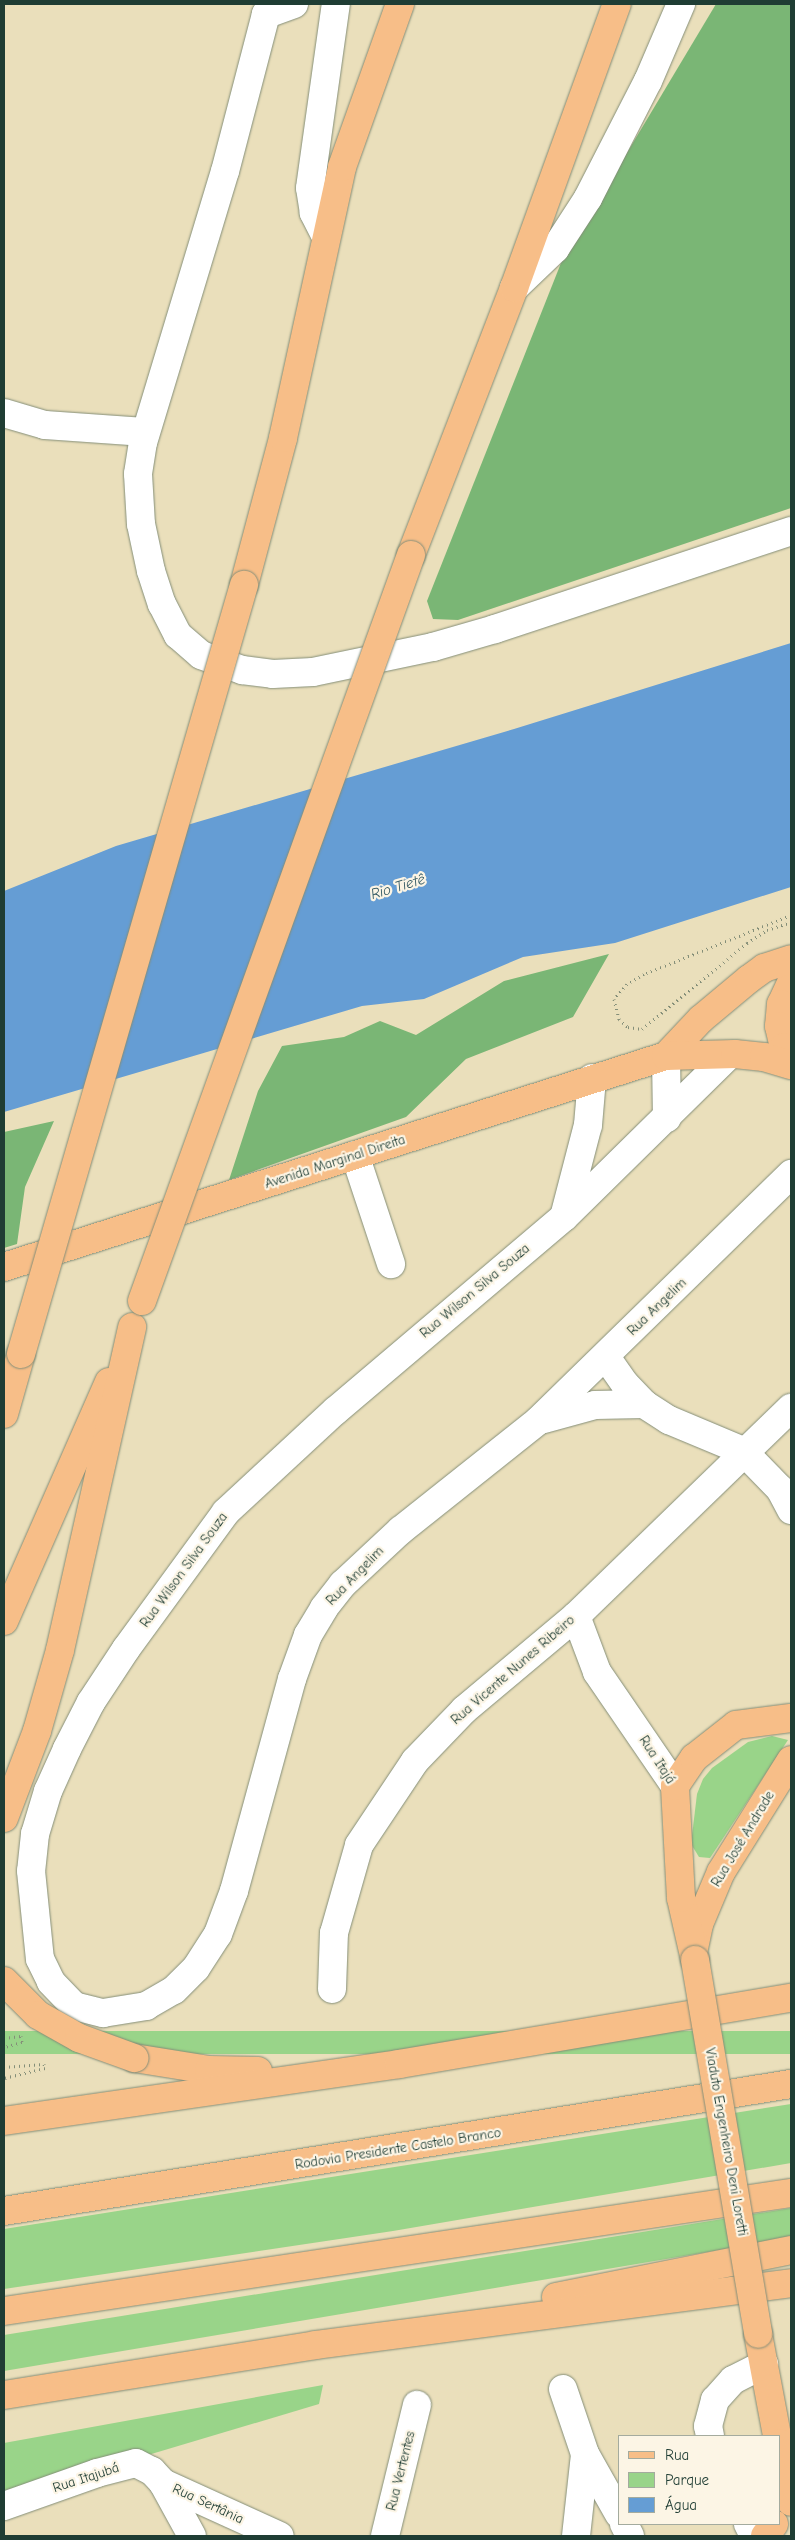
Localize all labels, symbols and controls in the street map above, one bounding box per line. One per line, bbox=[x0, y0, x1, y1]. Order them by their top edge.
water label: Rio Tietê bbox=[369, 870, 427, 904]
street label: Avenida Marginal Direita bbox=[263, 1131, 407, 1193]
street label: Rua Wilson Silva Souza bbox=[417, 1240, 533, 1342]
street label: Rua Angelim bbox=[624, 1275, 690, 1339]
street label: Rua Wilson Silva Souza bbox=[137, 1509, 231, 1631]
street label: Rua Angelim bbox=[323, 1543, 387, 1609]
street label: Rua Vicente Nunes Ribeiro bbox=[448, 1612, 578, 1728]
street label: Rua Itajá bbox=[635, 1733, 679, 1787]
street label: Rua José Andrade bbox=[708, 1788, 778, 1890]
street label: Viaduto Engenheiro Deni Loretti bbox=[701, 2047, 751, 2237]
street label: Rodovia Presidente Castelo Branco bbox=[294, 2124, 502, 2174]
street label: Rua Vertentes bbox=[383, 2429, 419, 2513]
legend bbox=[618, 2435, 780, 2525]
text: Rua bbox=[665, 2446, 689, 2464]
street label: Rua Itajubá bbox=[51, 2459, 121, 2497]
text: Parque bbox=[665, 2471, 709, 2489]
street label: Rua Sertânia bbox=[170, 2480, 246, 2528]
text: Água bbox=[665, 2496, 697, 2514]

